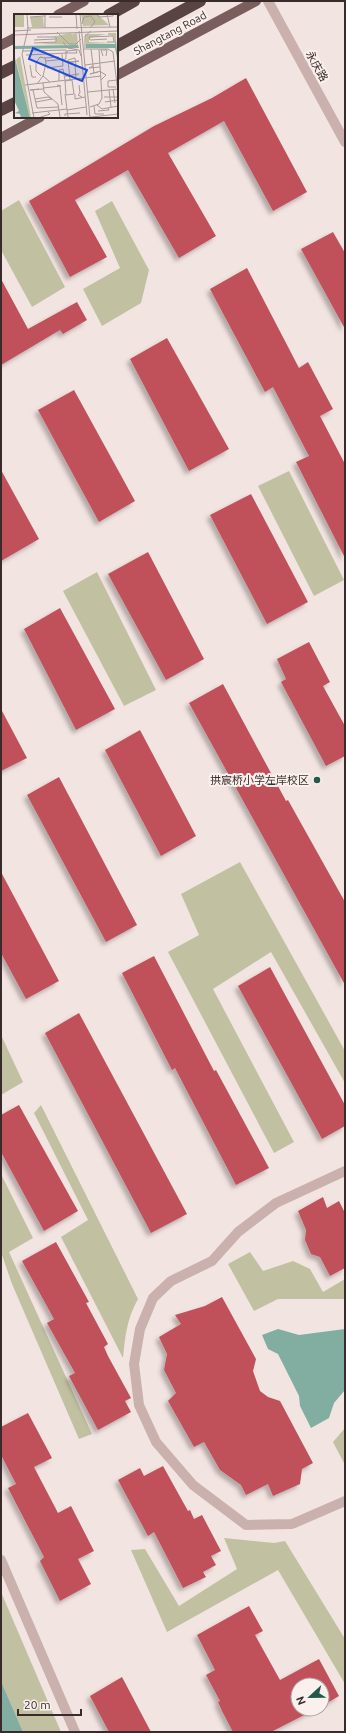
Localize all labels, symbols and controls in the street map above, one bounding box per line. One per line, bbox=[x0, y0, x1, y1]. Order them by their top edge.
street label: Shangtang Road bbox=[132, 9, 208, 57]
inset map bbox=[14, 14, 118, 118]
street label: 永庆路 bbox=[304, 49, 330, 83]
place label: 拱宸桥小学左岸校区 bbox=[210, 774, 309, 786]
marker: 拱宸桥小学左岸校区 bbox=[312, 775, 322, 785]
north arrow bbox=[290, 1677, 330, 1717]
scale bar bbox=[18, 1691, 81, 1717]
text: N bbox=[294, 1695, 308, 1707]
text: 20 m bbox=[24, 1698, 51, 1711]

